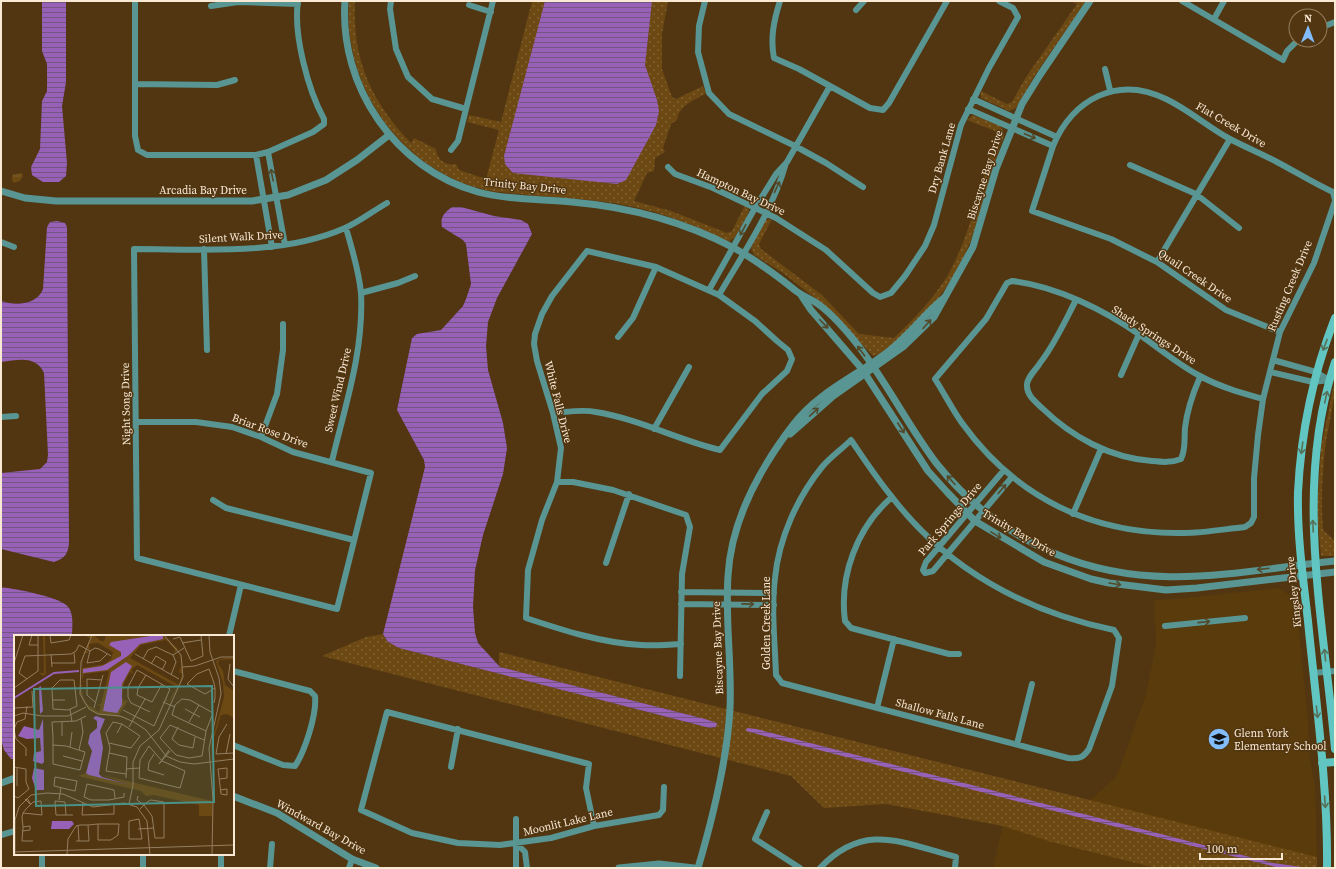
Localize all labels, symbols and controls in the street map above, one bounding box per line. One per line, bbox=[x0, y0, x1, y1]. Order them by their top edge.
north arrow bbox=[1288, 8, 1328, 48]
text: N bbox=[1304, 11, 1312, 26]
street label: Flat Creek Drive bbox=[1193, 99, 1269, 151]
street label: Dry Bank Lane bbox=[925, 121, 959, 195]
street label: Biscayne Bay Drive bbox=[963, 128, 1007, 222]
one-way arrow bbox=[1023, 133, 1035, 140]
street label: Hampton Bay Drive bbox=[694, 165, 788, 219]
one-way arrow bbox=[267, 168, 275, 181]
street label: Trinity Bay Drive bbox=[483, 174, 567, 198]
one-way arrow bbox=[774, 181, 781, 193]
street label: Arcadia Bay Drive bbox=[159, 183, 247, 198]
one-way arrow bbox=[739, 224, 746, 236]
street label: Silent Walk Drive bbox=[199, 227, 284, 247]
street label: Rusting Creek Drive bbox=[1264, 238, 1316, 334]
street label: Quail Creek Drive bbox=[1155, 246, 1235, 307]
street label: Shady Springs Drive bbox=[1109, 302, 1200, 368]
one-way arrow bbox=[819, 319, 829, 329]
one-way arrow bbox=[923, 319, 932, 329]
one-way arrow bbox=[1320, 338, 1328, 350]
one-way arrow bbox=[857, 345, 866, 356]
street label: Sweet Wind Drive bbox=[321, 346, 355, 434]
street label: White Falls Drive bbox=[541, 359, 576, 445]
street label: Night Song Drive bbox=[118, 362, 134, 446]
one-way arrow bbox=[1322, 391, 1330, 404]
one-way arrow bbox=[809, 408, 819, 417]
street label: Briar Rose Drive bbox=[230, 410, 311, 452]
one-way arrow bbox=[897, 422, 905, 433]
one-way arrow bbox=[1298, 441, 1306, 454]
one-way arrow bbox=[947, 475, 956, 485]
street label: Park Springs Drive bbox=[915, 479, 985, 559]
one-way arrow bbox=[997, 484, 1006, 495]
street label: Trinity Bay Drive bbox=[979, 506, 1059, 560]
one-way arrow bbox=[1309, 520, 1317, 533]
one-way arrow bbox=[990, 531, 1002, 539]
street label: Kingsley Drive bbox=[1283, 555, 1305, 628]
one-way arrow bbox=[1257, 566, 1270, 573]
street label: Golden Creek Lane bbox=[759, 576, 774, 670]
one-way arrow bbox=[1108, 580, 1121, 588]
street label: Biscayne Bay Drive bbox=[709, 601, 727, 695]
one-way arrow bbox=[741, 601, 754, 608]
one-way arrow bbox=[1197, 618, 1210, 626]
inset map bbox=[14, 635, 234, 855]
one-way arrow bbox=[1321, 649, 1328, 662]
street label: Shallow Falls Lane bbox=[894, 695, 986, 733]
one-way arrow bbox=[1313, 705, 1321, 718]
school or university icon: Glenn York Elementary School bbox=[1206, 726, 1232, 752]
place label: Glenn York Elementary School bbox=[1234, 726, 1326, 754]
one-way arrow bbox=[1321, 795, 1328, 808]
street label: Windward Bay Drive bbox=[273, 796, 369, 858]
street label: Moonlit Lake Lane bbox=[522, 804, 615, 840]
scale bar bbox=[1200, 835, 1282, 861]
text: 100 m bbox=[1206, 841, 1238, 857]

